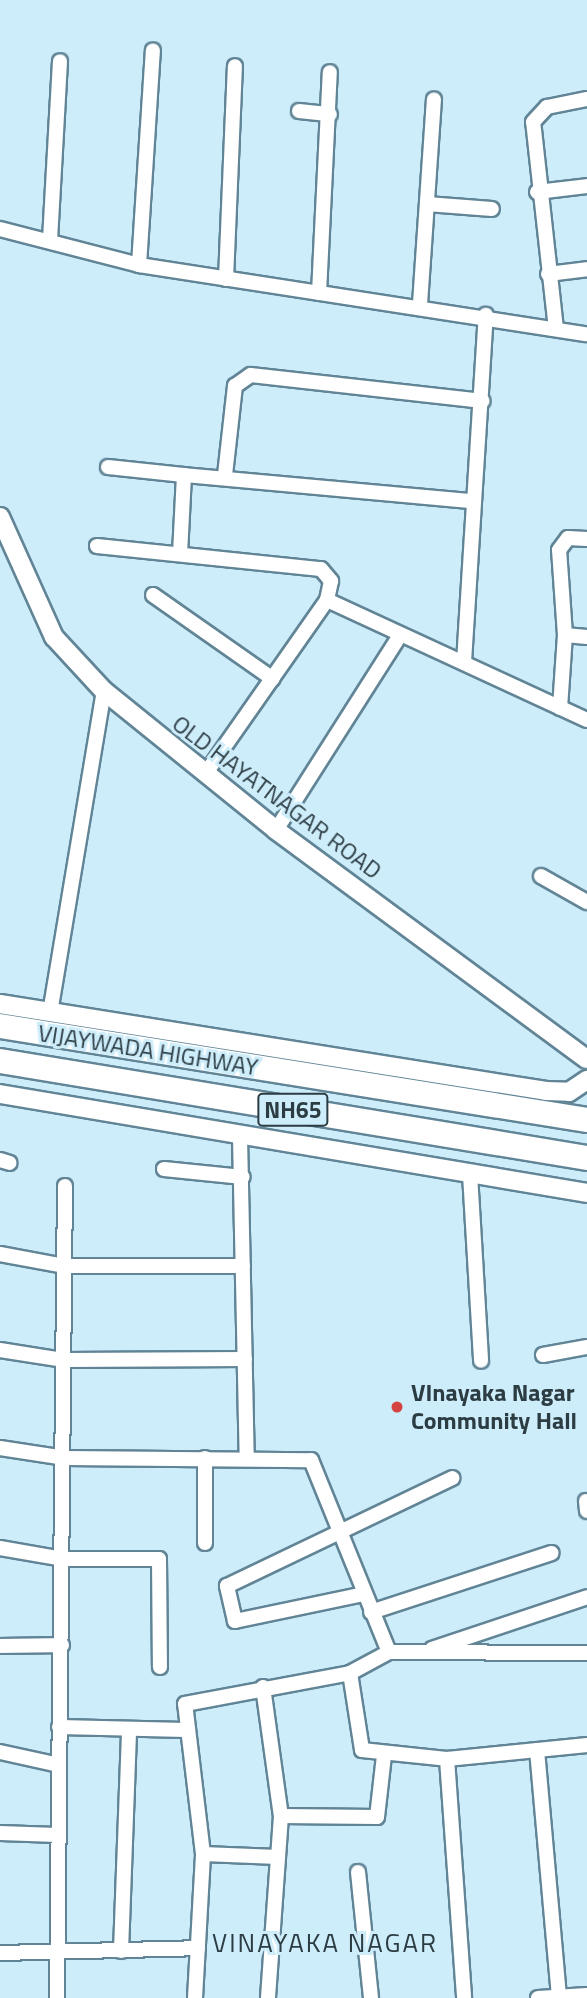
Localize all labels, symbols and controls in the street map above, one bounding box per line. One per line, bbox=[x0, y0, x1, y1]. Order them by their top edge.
street label: OLD HAYATNAGAR ROAD bbox=[167, 709, 387, 885]
street label: VIJAYWADA HIGHWAY bbox=[36, 1018, 260, 1082]
road number: NH65 bbox=[256, 1091, 330, 1130]
place label: VInayaka Nagar Community Hall bbox=[411, 1379, 577, 1435]
marker: VInayaka Nagar Community Hall bbox=[389, 1399, 405, 1415]
district label: VINAYAKA NAGAR bbox=[214, 1927, 436, 1959]

